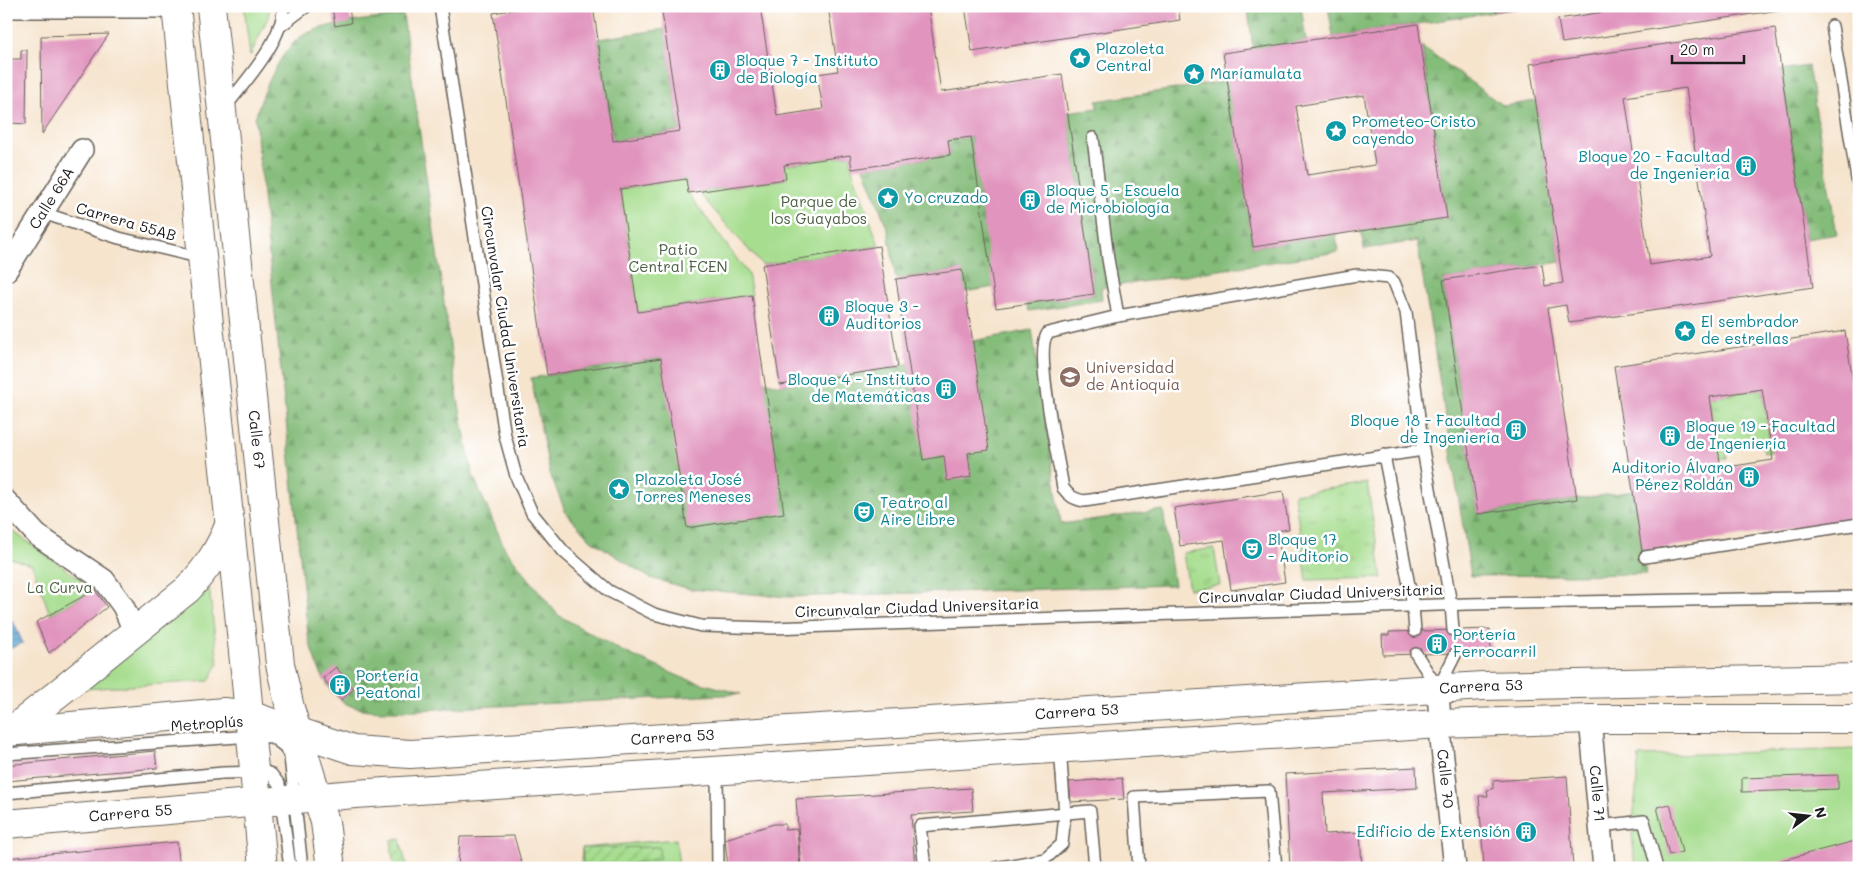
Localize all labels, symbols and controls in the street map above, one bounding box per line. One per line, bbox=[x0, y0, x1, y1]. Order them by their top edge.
scale bar bbox=[1672, 32, 1745, 64]
place label: Plazoleta Central bbox=[1096, 38, 1165, 75]
text: 20 m bbox=[1680, 39, 1714, 59]
place icon: Plazoleta Central bbox=[1068, 46, 1092, 70]
place label: Bloque 7 - Instituto de Biología bbox=[736, 50, 878, 87]
building icon: Bloque 7 - Instituto de Biología bbox=[708, 58, 732, 82]
place icon: Maríamulata bbox=[1182, 62, 1206, 86]
place label: Maríamulata bbox=[1210, 63, 1302, 83]
place label: Prometeo-Cristo cayendo bbox=[1352, 111, 1476, 148]
place icon: Prometeo-Cristo cayendo bbox=[1324, 119, 1348, 143]
place label: Bloque 20 - Facultad de Ingeniería bbox=[1579, 146, 1730, 183]
building icon: Bloque 20 - Facultad de Ingeniería bbox=[1734, 154, 1758, 178]
street label: Calle 66A bbox=[24, 163, 78, 233]
place label: Bloque 5 - Escuela de Microbiología bbox=[1046, 180, 1180, 217]
place icon: Yo cruzado bbox=[876, 186, 900, 210]
place label: Yo cruzado bbox=[904, 187, 988, 207]
building icon: Bloque 5 - Escuela de Microbiología bbox=[1018, 188, 1042, 212]
park label: Parque de los Guayabos bbox=[771, 191, 867, 228]
street label: Carrera 55AB bbox=[74, 197, 179, 245]
street label: Circunvalar Ciudad Universitaria bbox=[477, 205, 535, 449]
park label: Patio Central FCEN bbox=[628, 239, 728, 276]
place label: Bloque 3 - Auditorios bbox=[845, 296, 922, 333]
building icon: Bloque 3 - Auditorios bbox=[817, 304, 841, 328]
place label: El sembrador de estrellas bbox=[1701, 311, 1799, 348]
place icon: El sembrador de estrellas bbox=[1673, 319, 1697, 343]
place label: Universidad de Antioquia bbox=[1086, 357, 1180, 394]
school or university icon: Universidad de Antioquia bbox=[1058, 365, 1082, 389]
place label: Bloque 4 - Instituto de Matemáticas bbox=[788, 369, 930, 406]
building icon: Bloque 4 - Instituto de Matemáticas bbox=[934, 377, 958, 401]
street label: Calle 67 bbox=[244, 409, 270, 470]
place label: Bloque 18 - Facultad de Ingeniería bbox=[1350, 410, 1500, 447]
place label: Bloque 19 - Facultad de Ingeniería bbox=[1686, 416, 1835, 453]
building icon: Bloque 18 - Facultad de Ingeniería bbox=[1504, 418, 1528, 442]
building icon: Bloque 19 - Facultad de Ingeniería bbox=[1658, 424, 1682, 448]
place label: Auditorio Álvaro Pérez Roldán bbox=[1611, 457, 1733, 494]
building icon: Auditorio Álvaro Pérez Roldán bbox=[1737, 465, 1761, 489]
place label: Plazoleta José Torres Meneses bbox=[635, 469, 751, 506]
place icon: Plazoleta José Torres Meneses bbox=[607, 477, 631, 501]
place label: Teatro al Aire Libre bbox=[880, 492, 955, 529]
theatre icon: Teatro al Aire Libre bbox=[852, 500, 876, 524]
place label: Bloque 17 - Auditorio bbox=[1268, 529, 1348, 566]
theatre icon: Bloque 17 - Auditorio bbox=[1240, 537, 1264, 561]
park label: La Curva bbox=[27, 577, 93, 597]
street label: Circunvalar Ciudad Universitaria bbox=[1198, 579, 1443, 607]
street label: Circunvalar Ciudad Universitaria bbox=[794, 593, 1039, 621]
place label: Portería Ferrocarril bbox=[1453, 624, 1536, 661]
building icon: Portería Ferrocarril bbox=[1425, 632, 1449, 656]
place label: Portería Peatonal bbox=[356, 665, 421, 702]
building icon: Portería Peatonal bbox=[328, 673, 352, 697]
street label: Carrera 53 bbox=[1438, 674, 1523, 698]
street label: Carrera 53 bbox=[1034, 698, 1119, 723]
street label: Metroplús bbox=[170, 710, 244, 736]
street label: Carrera 53 bbox=[630, 724, 715, 749]
street label: Calle 70 bbox=[1433, 748, 1459, 809]
street label: Calle 71 bbox=[1585, 764, 1611, 823]
north arrow bbox=[1782, 792, 1832, 842]
street label: Carrera 55 bbox=[88, 799, 173, 826]
text: N bbox=[1810, 805, 1832, 820]
building icon: Edificio de Extensión bbox=[1514, 820, 1538, 844]
place label: Edificio de Extensión bbox=[1357, 821, 1510, 841]

